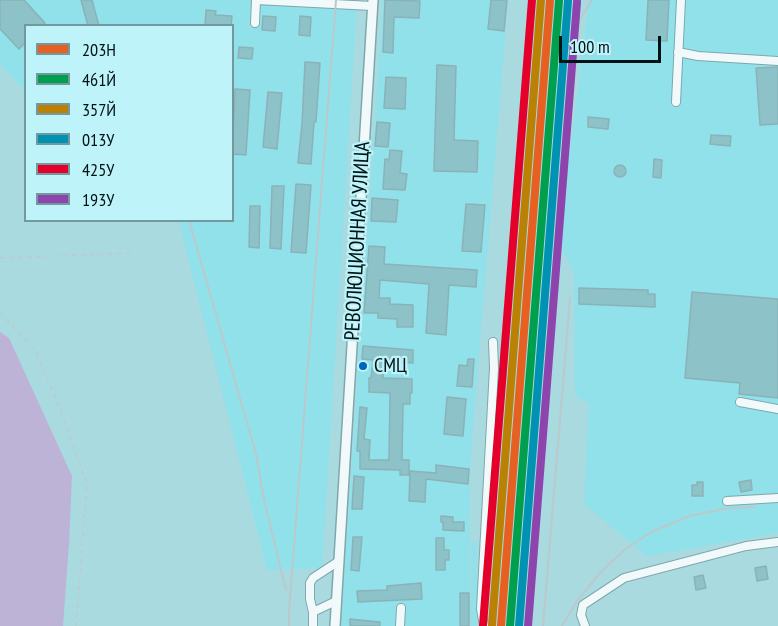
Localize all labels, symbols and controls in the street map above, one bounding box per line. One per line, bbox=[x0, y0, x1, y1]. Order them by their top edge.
legend bbox=[24, 24, 234, 222]
scale bar bbox=[562, 24, 664, 62]
text: 100 m bbox=[570, 35, 610, 58]
text: 203Н bbox=[82, 38, 116, 61]
text: 461Й bbox=[82, 68, 116, 91]
text: 357Й bbox=[82, 98, 116, 121]
text: 013У bbox=[82, 128, 114, 151]
street label: РЕВОЛЮЦИОННАЯ УЛИЦА bbox=[340, 141, 376, 341]
text: 425У bbox=[82, 158, 114, 181]
text: 193У bbox=[82, 188, 114, 211]
place label: СМЦ bbox=[374, 354, 407, 378]
marker: СМЦ bbox=[357, 360, 369, 372]

